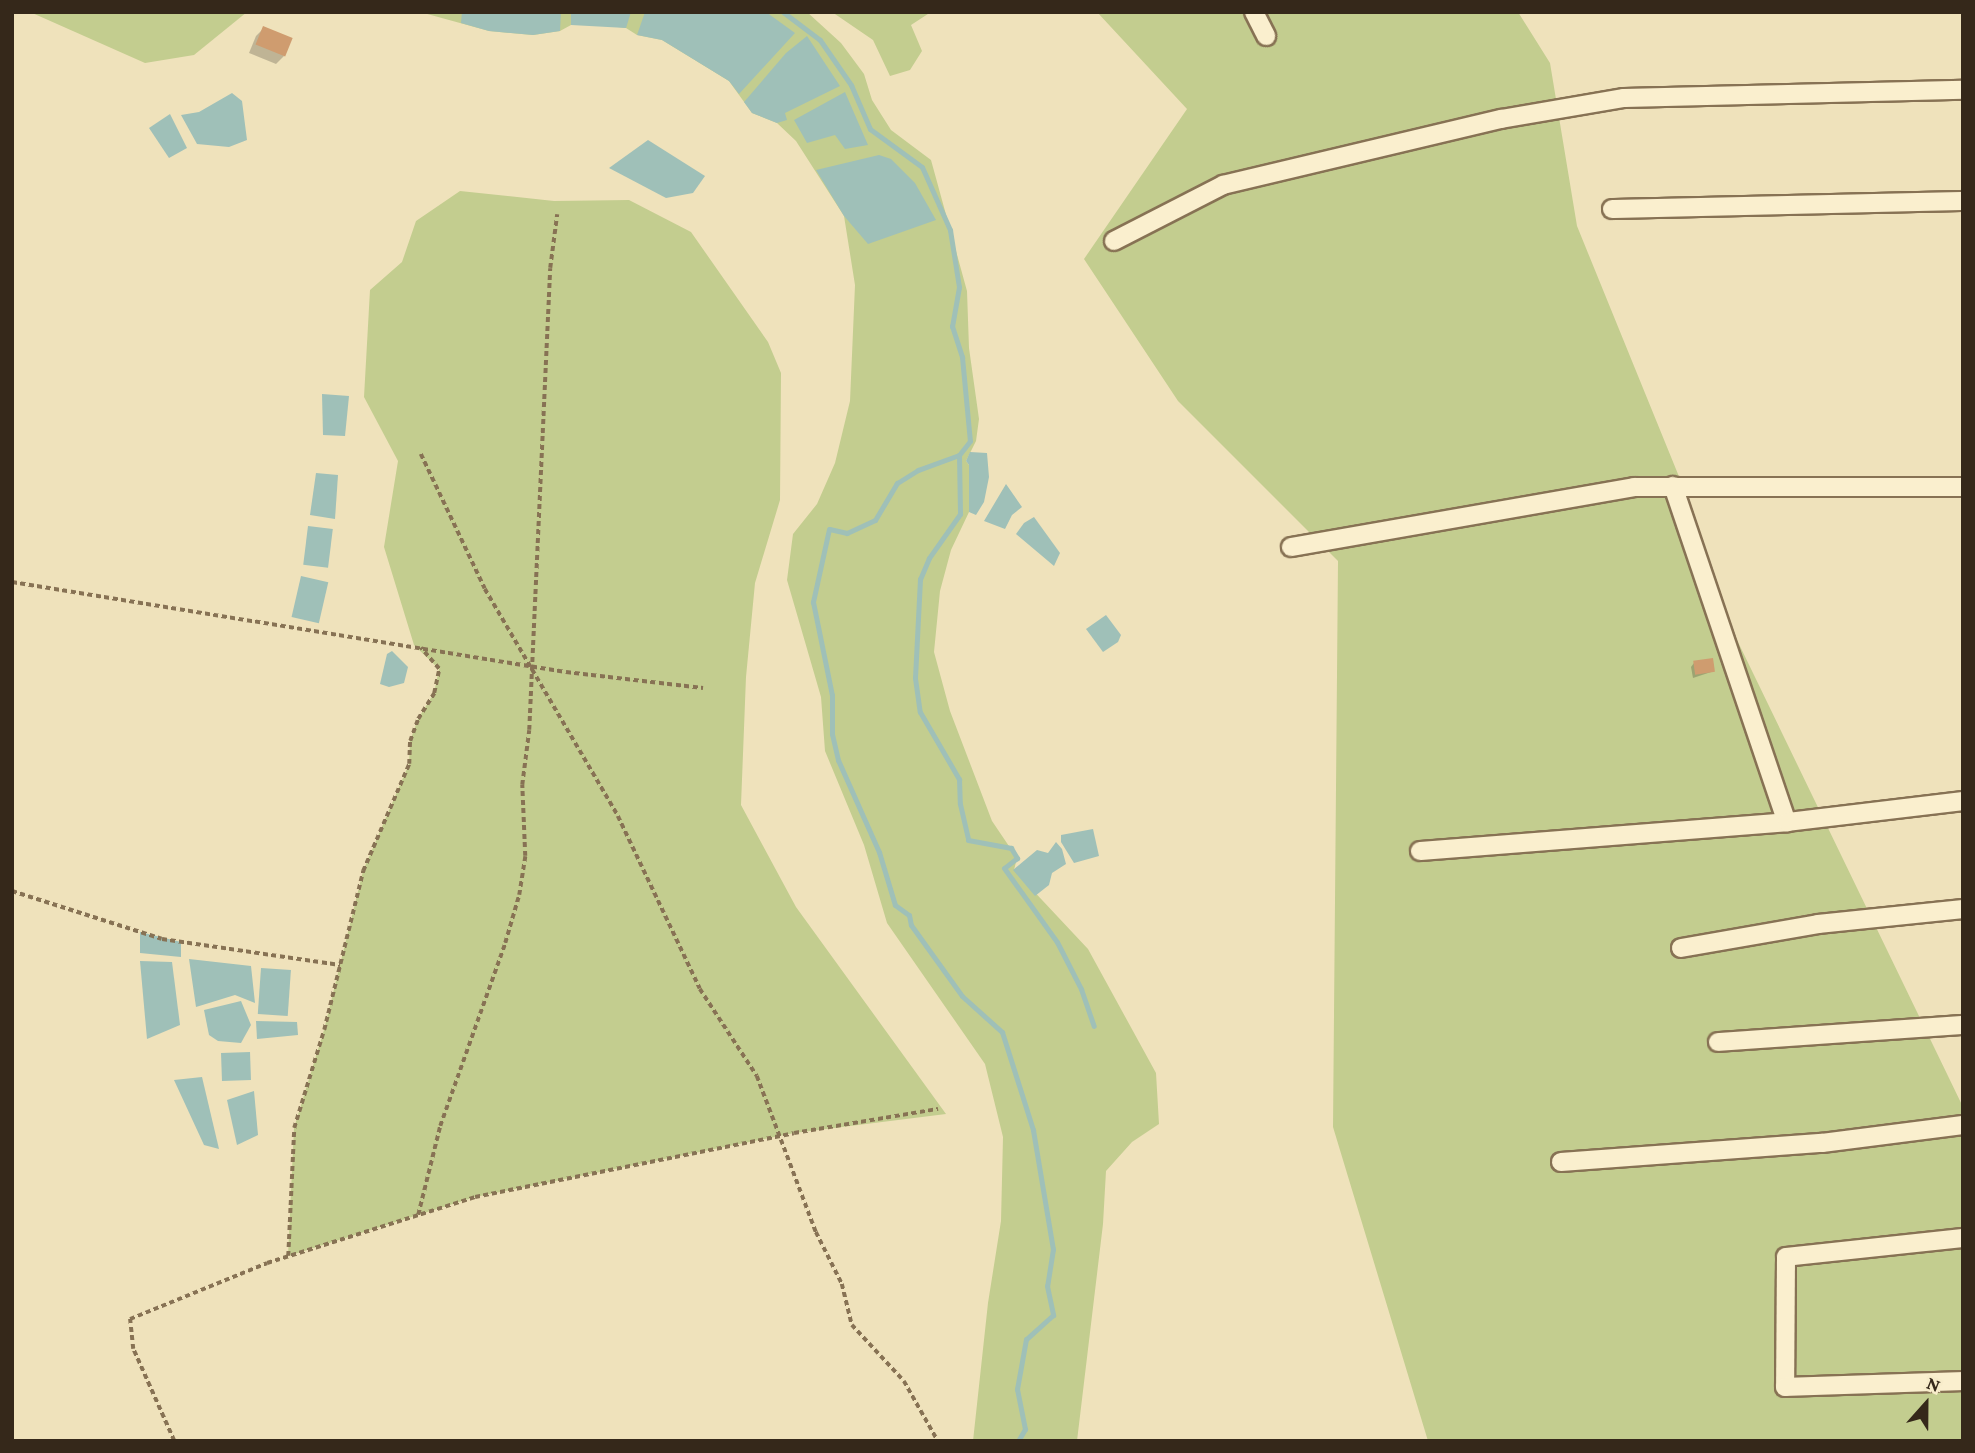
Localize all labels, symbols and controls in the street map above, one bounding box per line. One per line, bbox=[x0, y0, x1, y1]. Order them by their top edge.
north arrow bbox=[1891, 1369, 1961, 1439]
text: N bbox=[1924, 1372, 1944, 1396]

